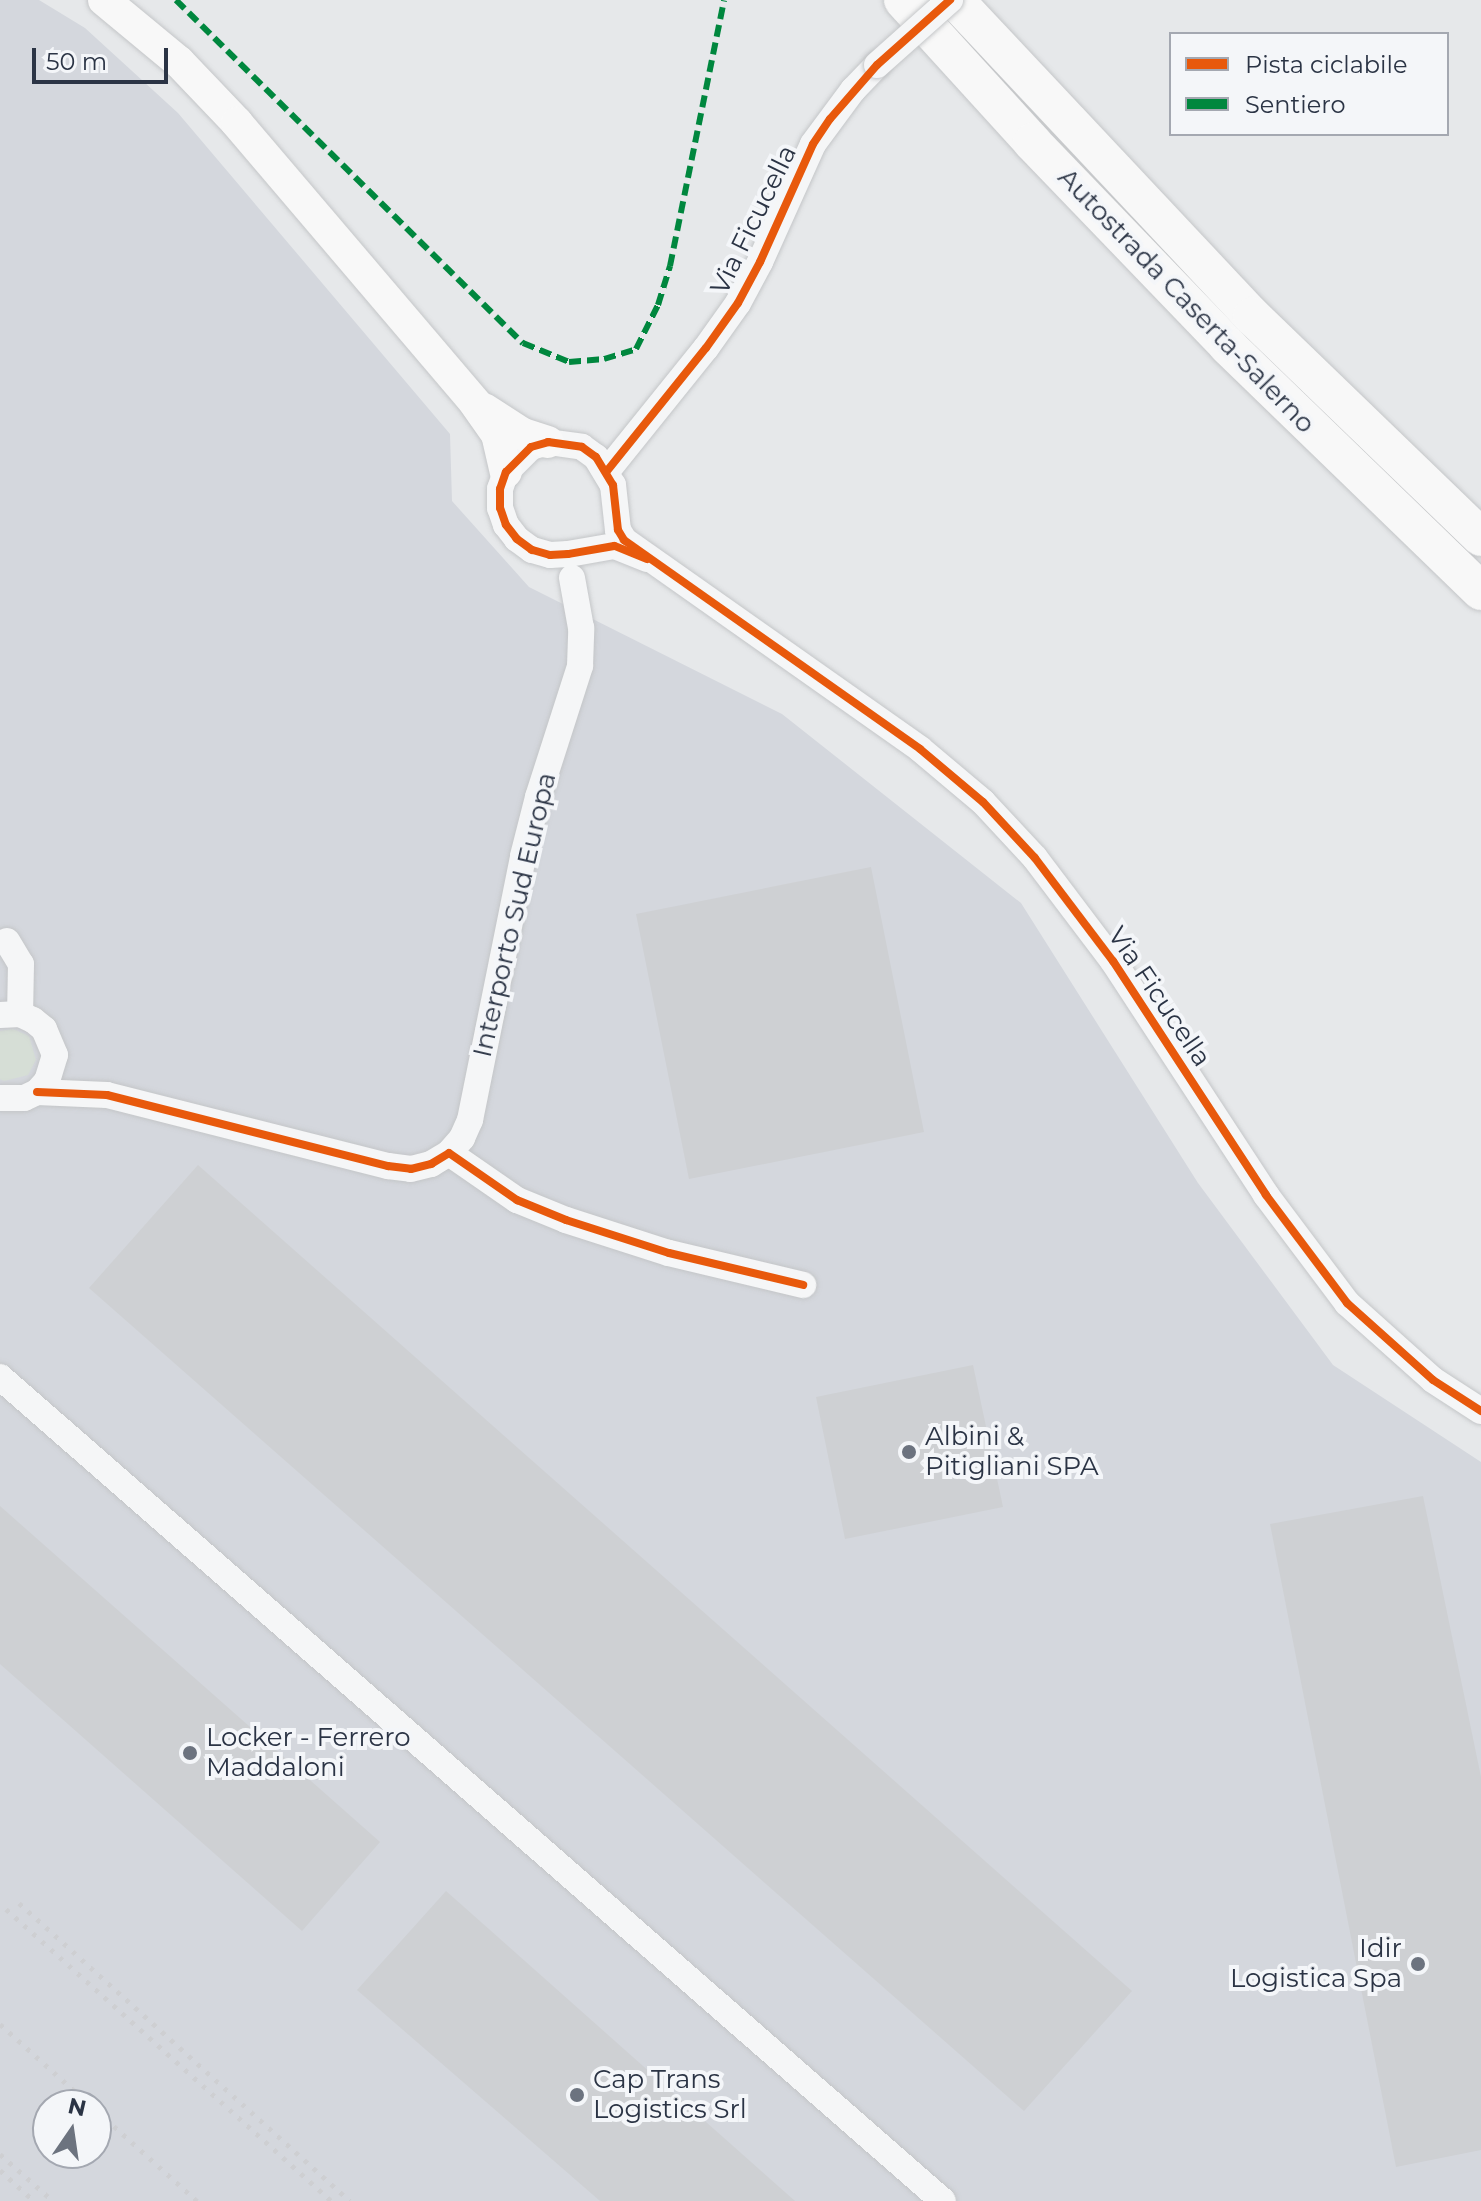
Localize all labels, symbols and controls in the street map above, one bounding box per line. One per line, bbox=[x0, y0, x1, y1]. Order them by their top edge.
scale bar bbox=[36, 32, 172, 82]
legend bbox=[1169, 32, 1449, 136]
text: 50 m bbox=[46, 47, 107, 76]
text: Pista ciclabile bbox=[1245, 50, 1408, 79]
text: Sentiero bbox=[1245, 90, 1346, 119]
street label: Via Ficucella bbox=[705, 140, 803, 300]
street label: Autostrada Caserta-Salerno bbox=[1051, 162, 1321, 440]
street label: Interporto Sud Europa bbox=[467, 770, 563, 1060]
street label: Via Ficucella bbox=[1101, 921, 1217, 1073]
place label: Albini & Pitigliani SPA bbox=[925, 1421, 1099, 1482]
marker: Albini & Pitigliani SPA bbox=[900, 1443, 918, 1461]
place label: Locker - Ferrero Maddaloni bbox=[206, 1722, 411, 1784]
marker: Locker - Ferrero Maddaloni bbox=[181, 1744, 199, 1762]
place label: Idir Logistica Spa bbox=[1230, 1933, 1402, 1994]
marker: Idir Logistica Spa bbox=[1409, 1955, 1427, 1973]
place label: Cap Trans Logistics Srl bbox=[593, 2064, 747, 2126]
marker: Cap Trans Logistics Srl bbox=[568, 2086, 586, 2104]
north arrow bbox=[32, 2089, 112, 2169]
text: N bbox=[65, 2092, 89, 2122]

